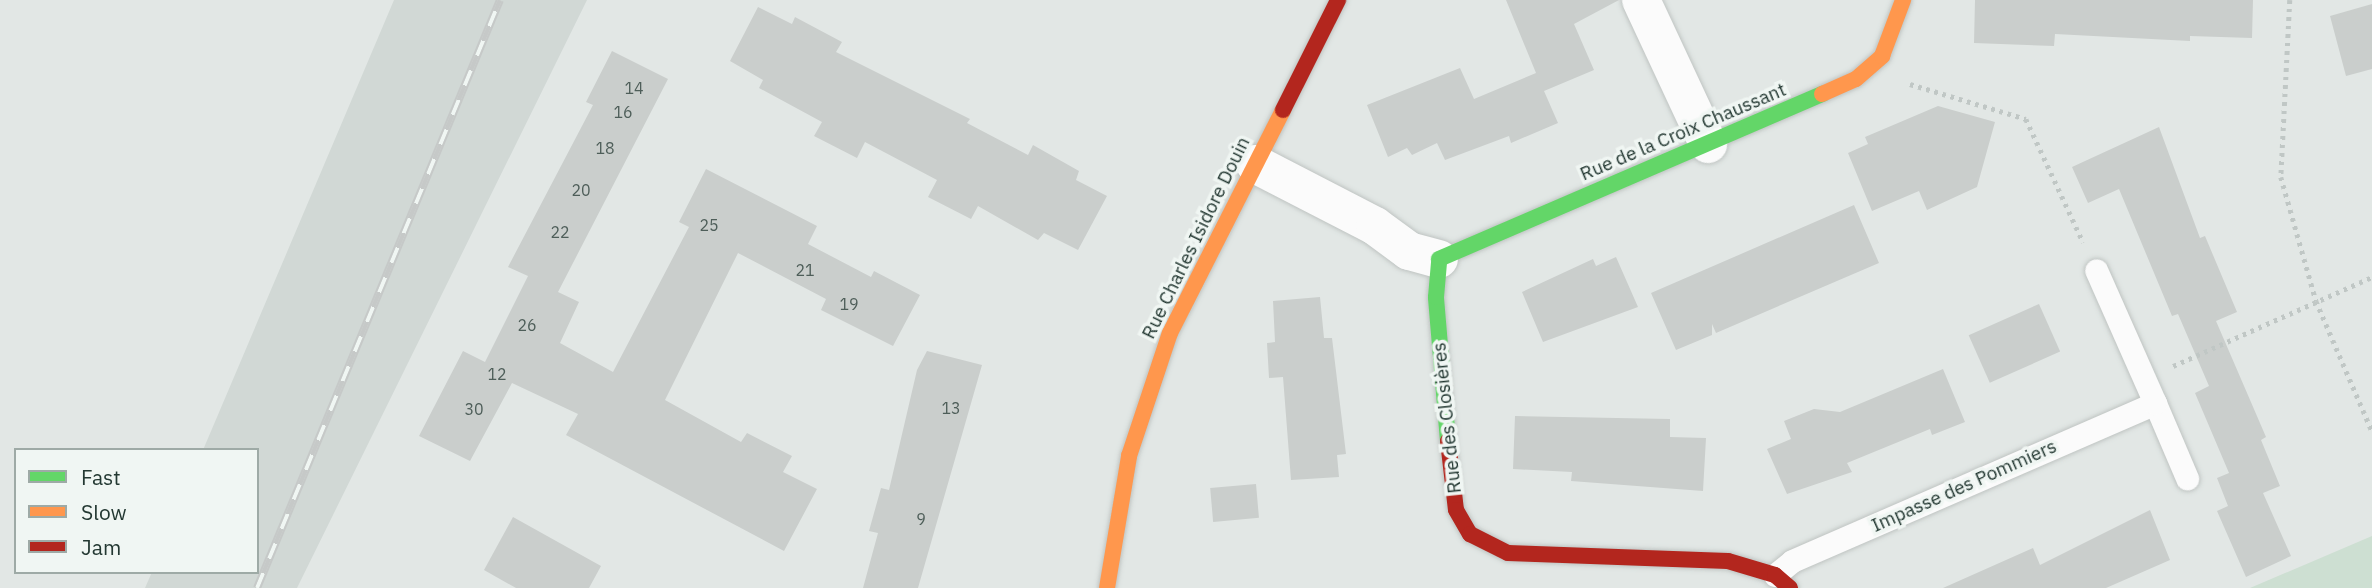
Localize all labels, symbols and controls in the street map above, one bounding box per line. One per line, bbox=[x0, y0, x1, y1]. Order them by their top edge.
house number: 14 bbox=[624, 78, 644, 98]
street label: Rue de la Croix Chaussant bbox=[1577, 78, 1789, 186]
house number: 16 bbox=[613, 102, 633, 122]
street label: Rue Charles Isidore Douin bbox=[1137, 133, 1255, 343]
house number: 18 bbox=[595, 138, 615, 158]
house number: 20 bbox=[571, 180, 591, 200]
house number: 25 bbox=[699, 215, 719, 235]
house number: 22 bbox=[550, 222, 570, 242]
house number: 21 bbox=[795, 260, 815, 280]
house number: 19 bbox=[839, 294, 859, 314]
house number: 26 bbox=[517, 315, 537, 335]
street label: Rue des Closières bbox=[1428, 341, 1466, 495]
house number: 12 bbox=[487, 364, 507, 384]
house number: 13 bbox=[941, 398, 961, 418]
house number: 30 bbox=[464, 399, 484, 419]
street label: Impasse des Pommiers bbox=[1868, 435, 2060, 537]
legend bbox=[14, 448, 259, 574]
text: Fast bbox=[81, 463, 121, 491]
text: Slow bbox=[81, 498, 127, 526]
house number: 9 bbox=[916, 509, 926, 529]
text: Jam bbox=[81, 533, 121, 561]

